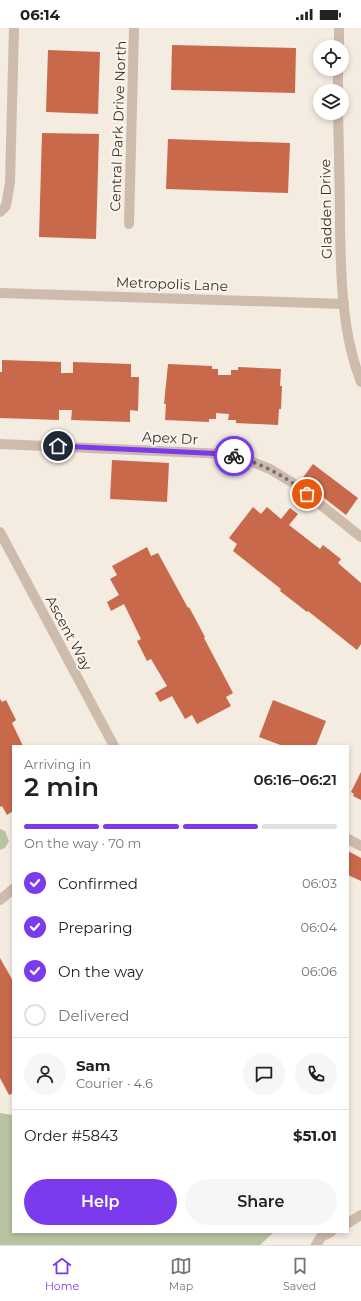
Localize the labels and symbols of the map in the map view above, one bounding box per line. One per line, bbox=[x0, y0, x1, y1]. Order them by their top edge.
street label: Central Park Drive North bbox=[106, 40, 130, 212]
street label: Gladden Drive bbox=[316, 159, 336, 259]
street label: Metropolis Lane bbox=[115, 273, 229, 295]
street label: Apex Dr bbox=[142, 428, 199, 448]
pin bbox=[41, 429, 75, 463]
courier bbox=[214, 436, 254, 476]
pin bbox=[290, 477, 324, 511]
street label: Ascent Way bbox=[42, 592, 96, 674]

